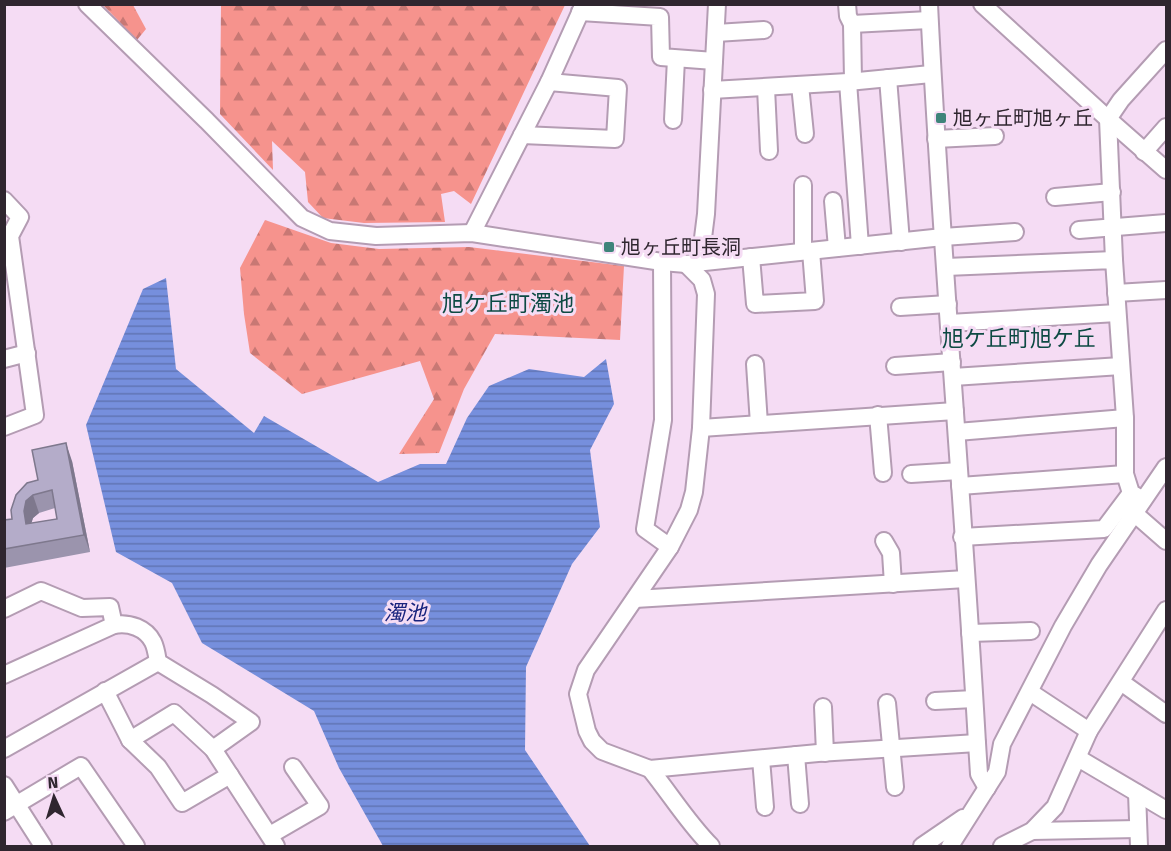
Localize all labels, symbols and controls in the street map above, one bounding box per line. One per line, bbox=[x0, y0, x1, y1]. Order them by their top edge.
place label: 旭ヶ丘町旭ヶ丘 bbox=[953, 106, 1093, 130]
marker: 旭ヶ丘町旭ヶ丘 bbox=[934, 111, 948, 125]
place label: 旭ヶ丘町長洞 bbox=[621, 235, 741, 259]
marker: 旭ヶ丘町長洞 bbox=[602, 240, 616, 254]
district label: 旭ケ丘町濁池 bbox=[442, 290, 574, 317]
district label: 旭ケ丘町旭ケ丘 bbox=[942, 325, 1096, 352]
water label: 濁池 bbox=[384, 600, 428, 626]
north arrow bbox=[24, 767, 84, 827]
text: N bbox=[47, 773, 59, 792]

